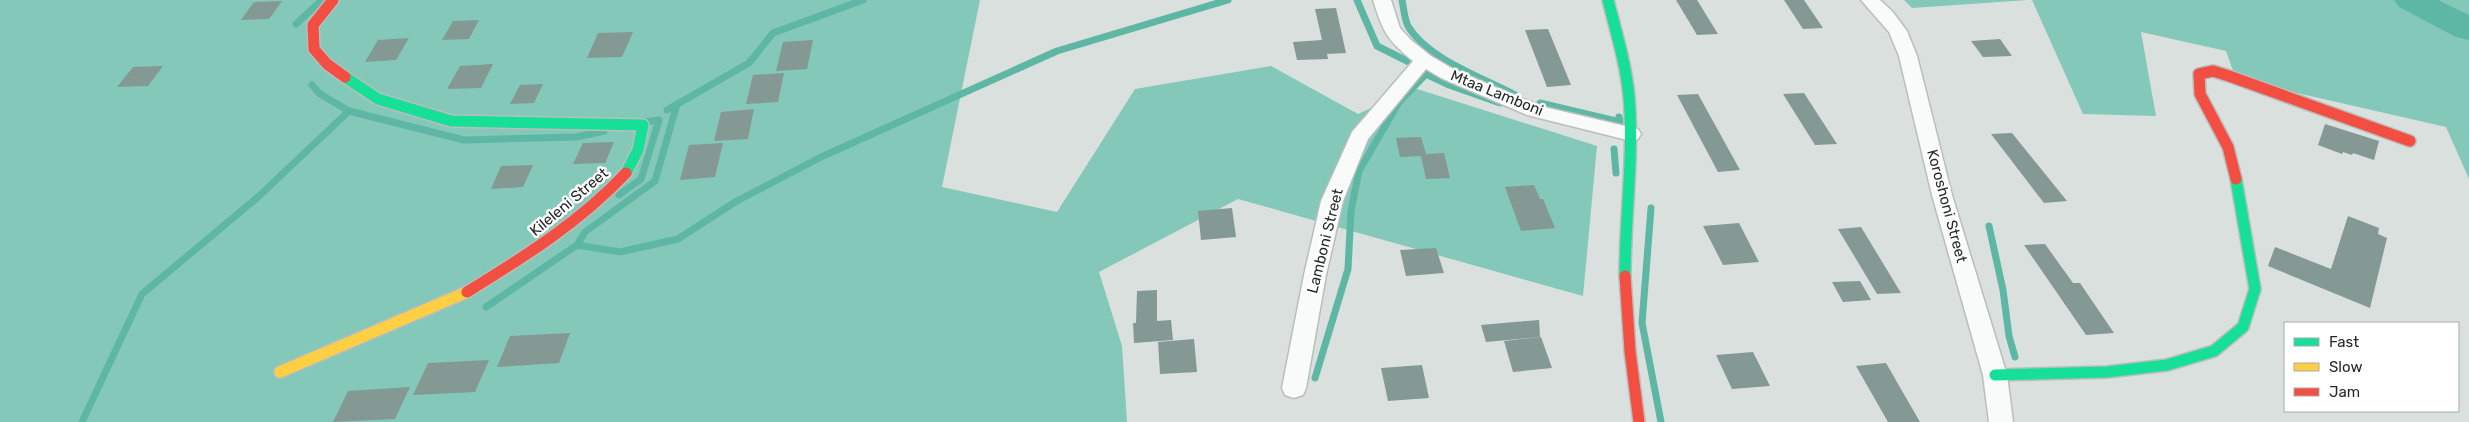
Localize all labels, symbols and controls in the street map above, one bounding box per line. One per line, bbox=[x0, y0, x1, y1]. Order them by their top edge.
street label: Mtaa Lamboni bbox=[1448, 66, 1546, 120]
street label: Koroshoni Street bbox=[1923, 147, 1971, 265]
street label: Kileleni Street bbox=[526, 164, 612, 240]
street label: Lamboni Street bbox=[1303, 187, 1347, 295]
legend bbox=[2284, 322, 2459, 412]
text: Fast bbox=[2329, 333, 2359, 351]
text: Slow bbox=[2329, 358, 2362, 376]
text: Jam bbox=[2329, 383, 2360, 401]

